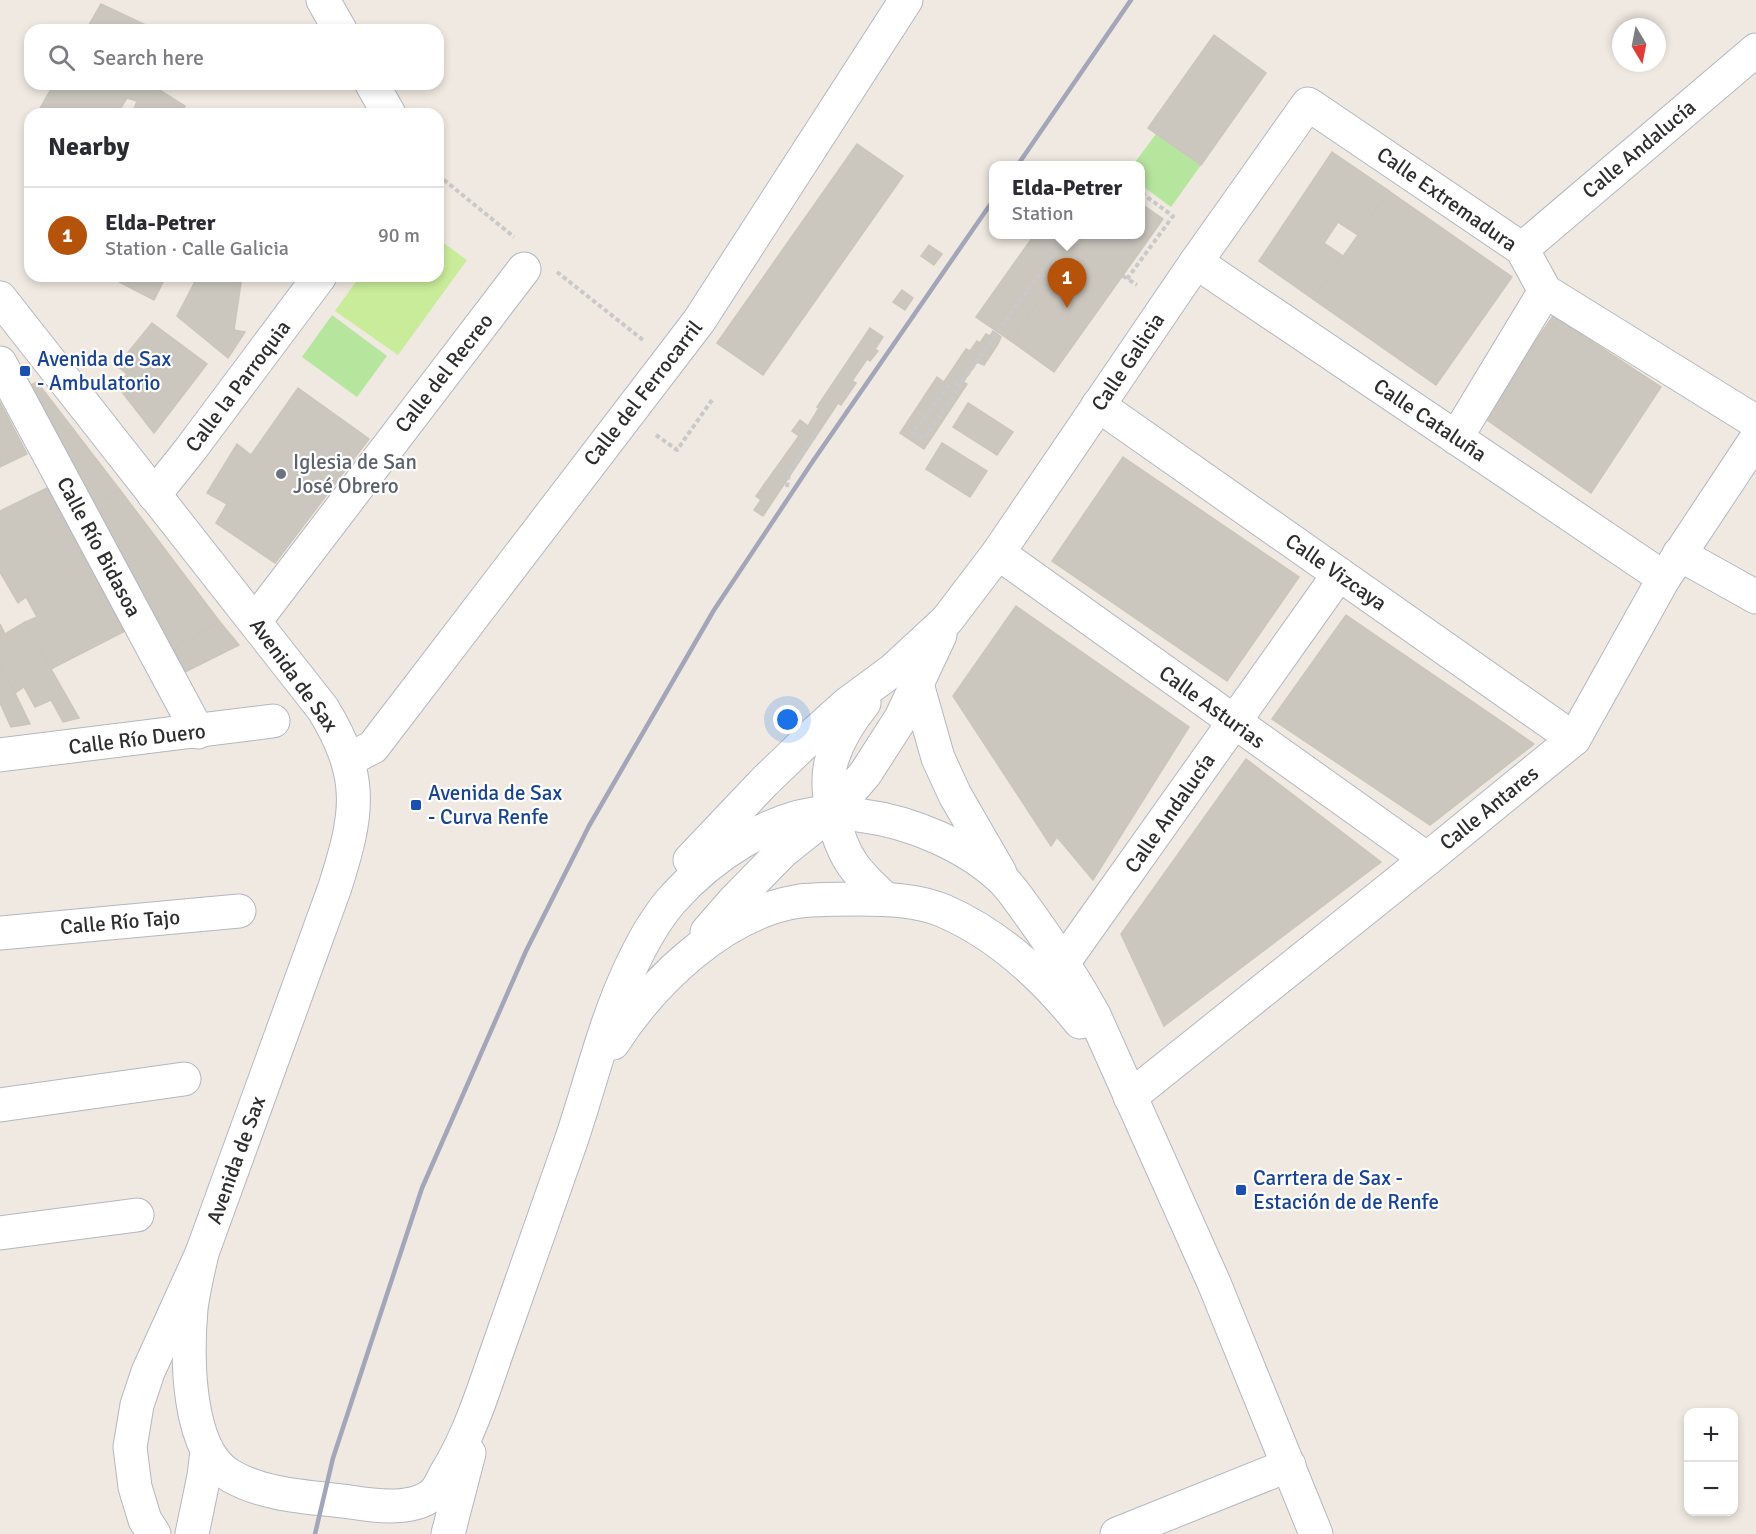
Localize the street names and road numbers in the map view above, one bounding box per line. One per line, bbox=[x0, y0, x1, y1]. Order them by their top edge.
street label: Calle Andalucía bbox=[1577, 94, 1701, 204]
street label: Calle Extremadura bbox=[1372, 141, 1522, 257]
street label: Calle del Recreo bbox=[389, 308, 499, 438]
street label: Calle Galicia bbox=[1086, 308, 1170, 416]
street label: Calle la Parroquia bbox=[180, 315, 296, 457]
street label: Calle del Ferrocarril bbox=[578, 315, 708, 471]
street label: Calle Cataluña bbox=[1369, 373, 1491, 467]
street label: Calle Río Bidasoa bbox=[51, 472, 147, 622]
street label: Calle Vizcaya bbox=[1280, 528, 1392, 616]
street label: Avenida de Sax bbox=[244, 613, 344, 737]
street label: Calle Asturias bbox=[1154, 660, 1270, 754]
street label: Calle Río Duero bbox=[67, 718, 207, 760]
street label: Calle Andalucía bbox=[1119, 748, 1221, 878]
street label: Calle Antares bbox=[1434, 760, 1544, 856]
street label: Calle Río Tajo bbox=[59, 904, 181, 940]
street label: Avenida de Sax bbox=[201, 1092, 271, 1227]

